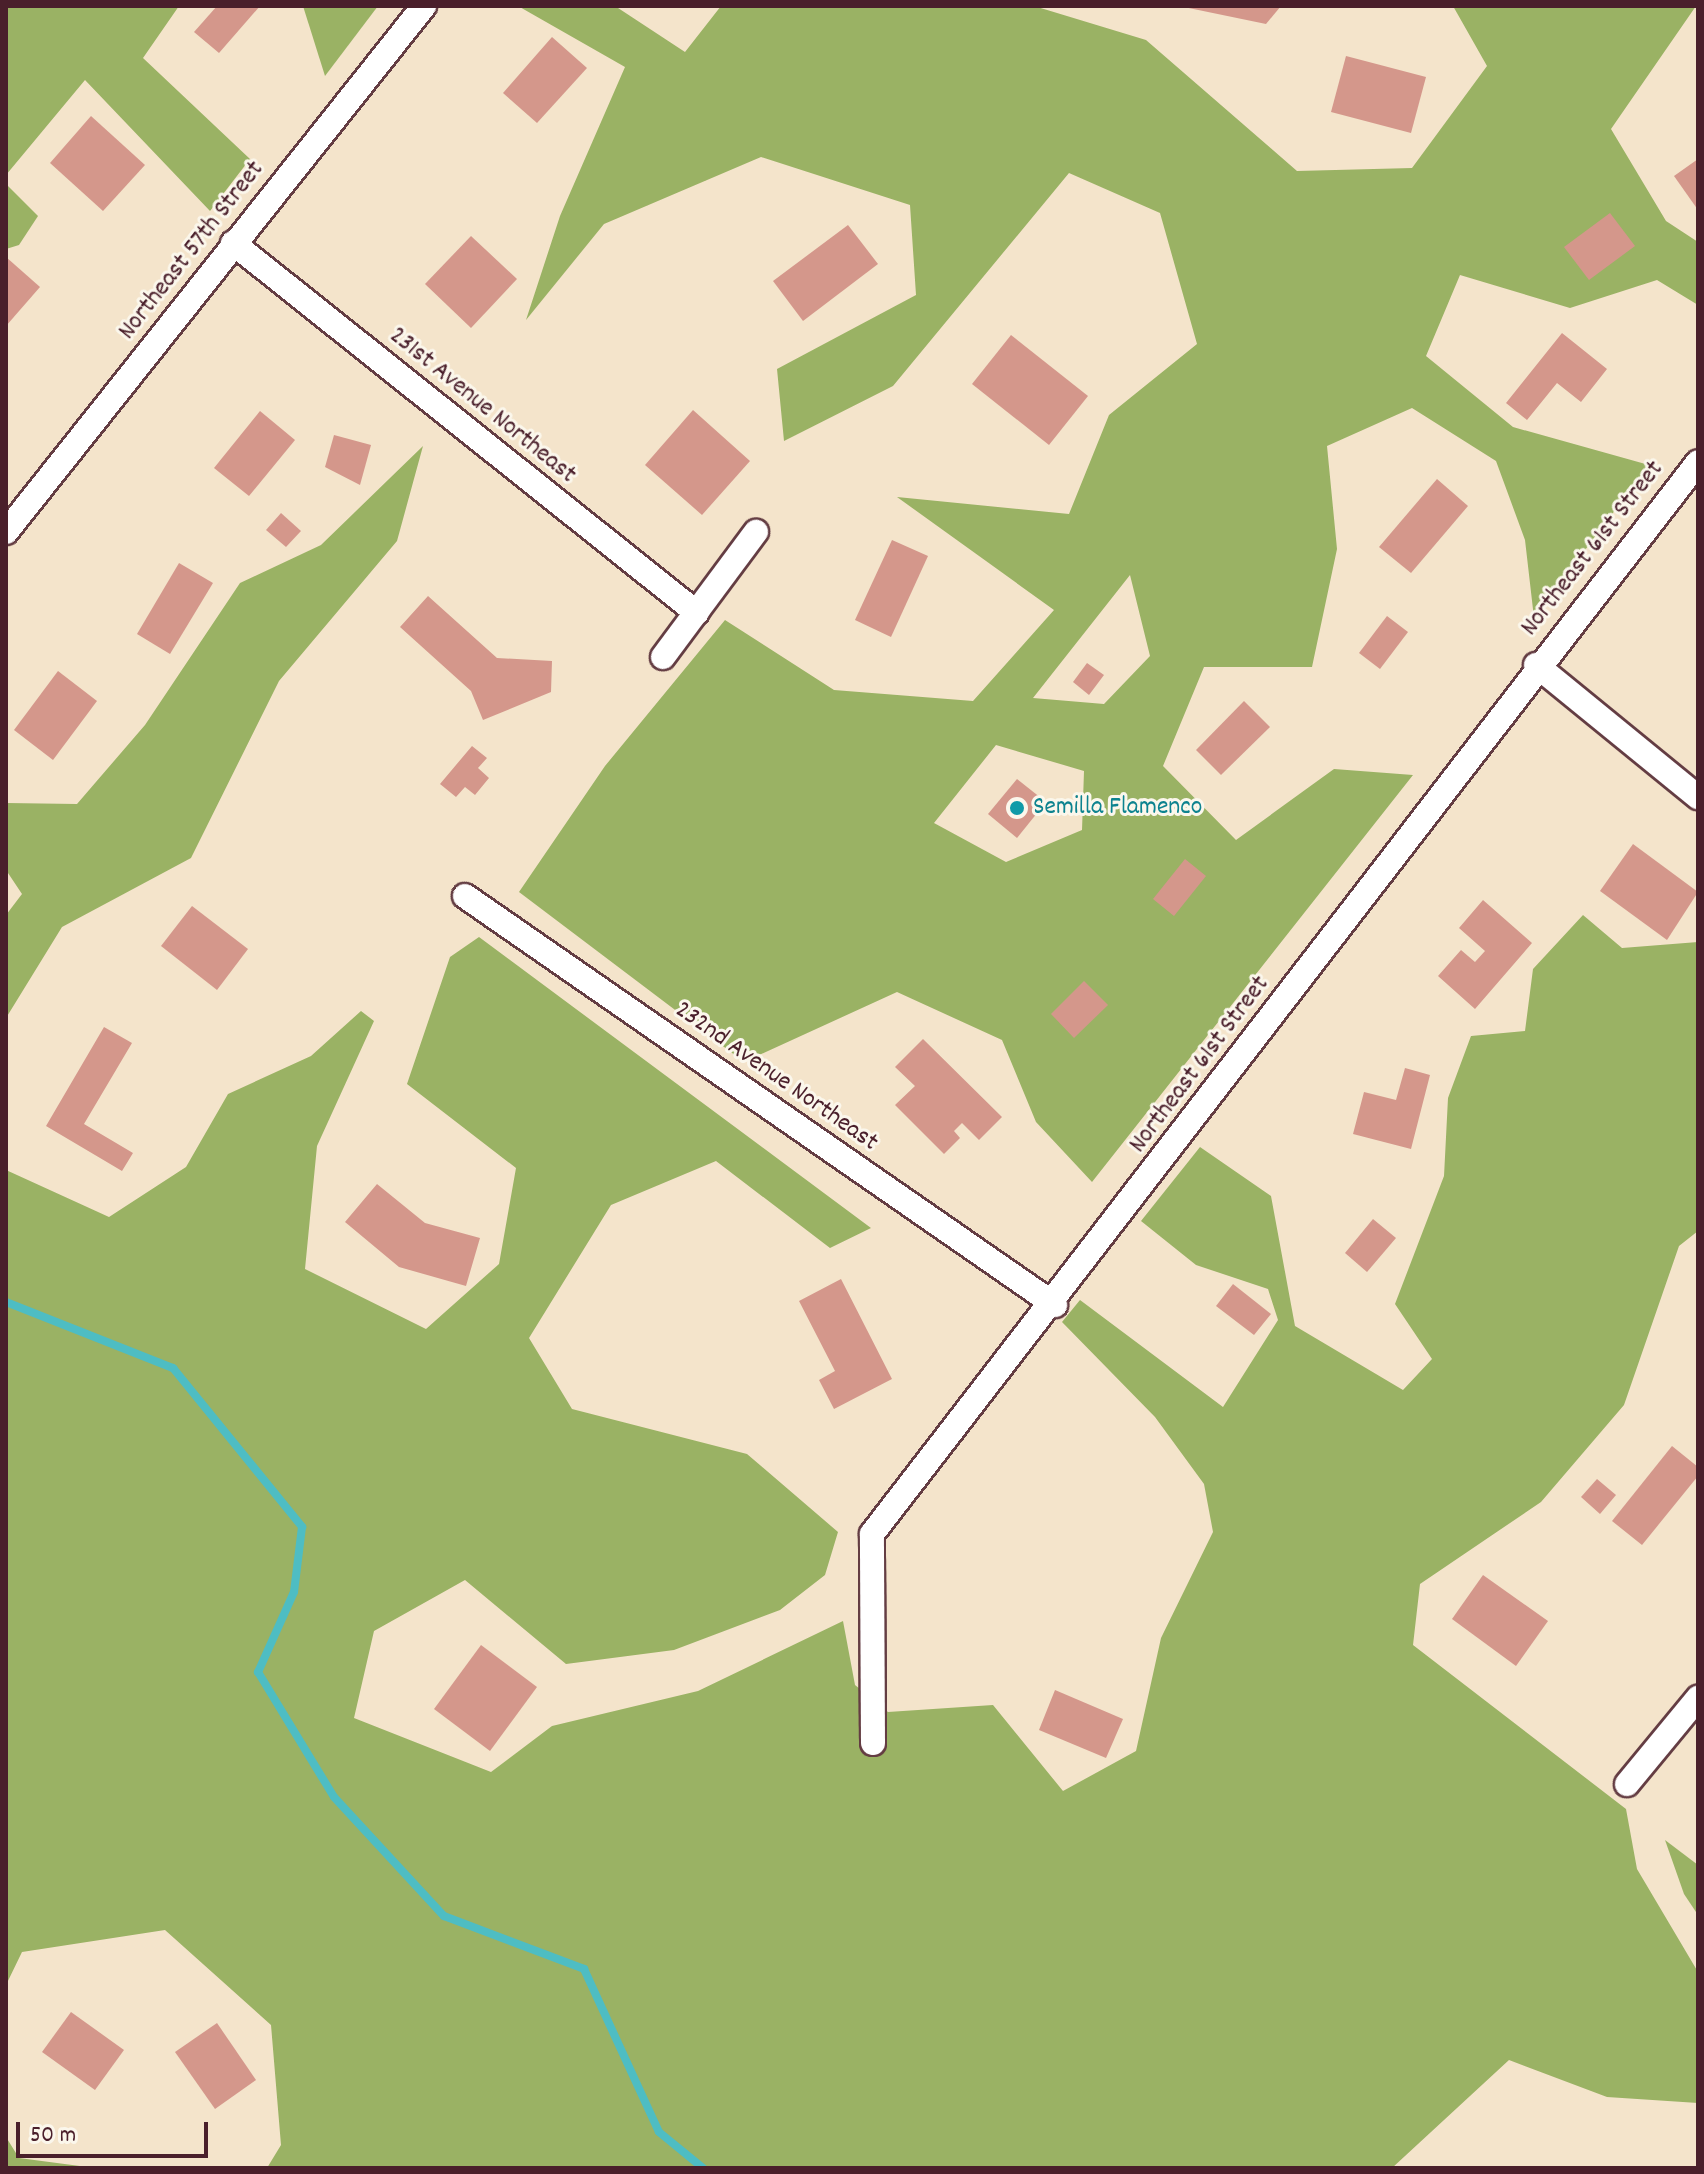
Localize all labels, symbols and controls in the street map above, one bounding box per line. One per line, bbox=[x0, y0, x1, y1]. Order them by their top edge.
street label: Northeast 57th Street bbox=[113, 155, 271, 347]
street label: 231st Avenue Northeast bbox=[382, 321, 582, 491]
street label: Northeast 61st Street bbox=[1515, 455, 1671, 643]
place label: Semilla Flamenco bbox=[1033, 792, 1202, 824]
marker: Semilla Flamenco bbox=[1008, 799, 1026, 817]
street label: Northeast 61st Street bbox=[1123, 970, 1277, 1160]
street label: 232nd Avenue Northeast bbox=[668, 995, 884, 1159]
scale bar bbox=[20, 2106, 212, 2156]
text: 50 m bbox=[30, 2119, 76, 2153]

